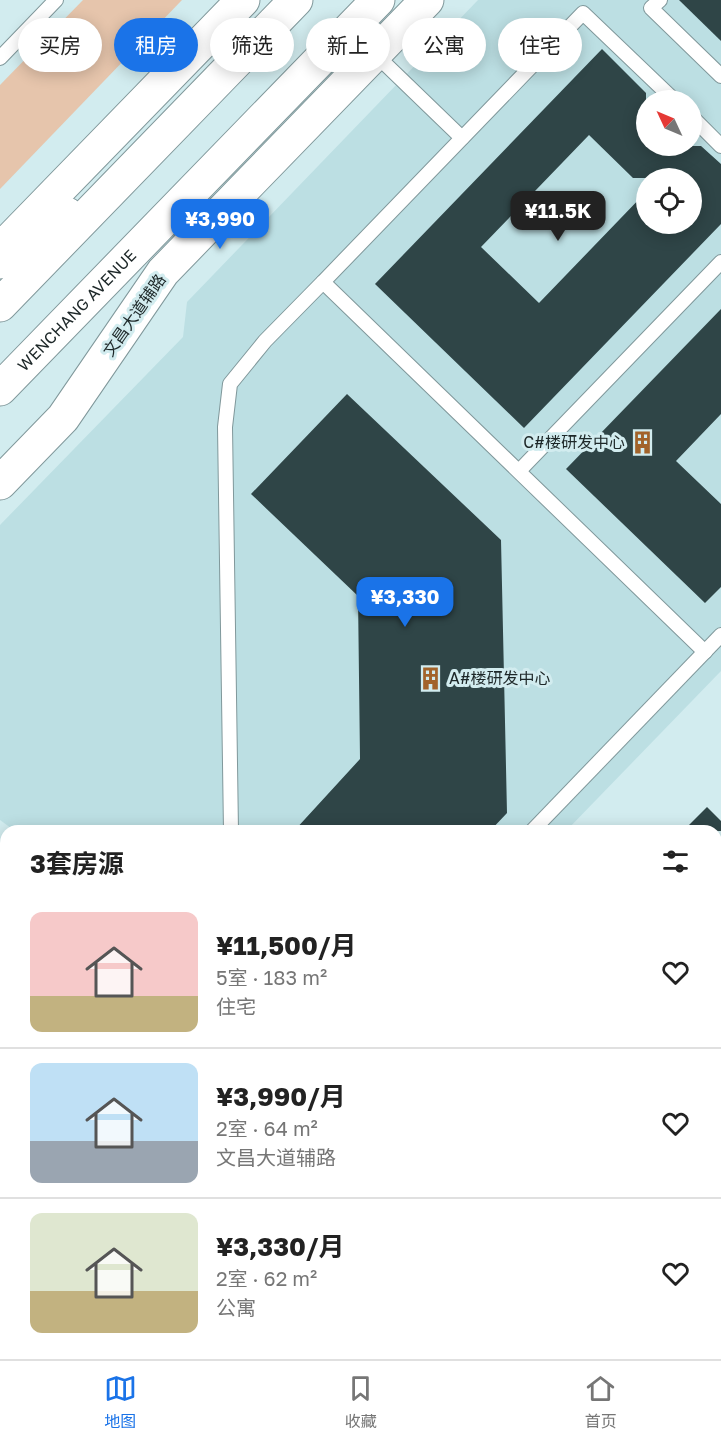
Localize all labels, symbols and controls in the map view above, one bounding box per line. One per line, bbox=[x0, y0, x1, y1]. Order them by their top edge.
chip: 买房 bbox=[18, 18, 102, 72]
chip: 租房 bbox=[114, 18, 198, 72]
chip: 筛选 bbox=[210, 18, 294, 72]
chip: 新上 bbox=[306, 18, 390, 72]
chip: 公寓 bbox=[402, 18, 486, 72]
chip: 住宅 bbox=[498, 18, 582, 72]
north arrow bbox=[636, 90, 702, 156]
map controls bbox=[636, 90, 702, 234]
button: locate bbox=[636, 168, 702, 234]
pin: ¥11.5K bbox=[509, 191, 607, 242]
text: ¥11.5K bbox=[525, 198, 591, 222]
pin: ¥3,990 bbox=[171, 199, 269, 250]
text: ¥3,990 bbox=[185, 206, 255, 230]
street label: WENCHANG AVENUE bbox=[13, 245, 140, 375]
street label: 文昌大道辅路 bbox=[98, 270, 170, 360]
building icon: C#楼研发中心 bbox=[630, 429, 656, 455]
place label: C#楼研发中心 bbox=[523, 432, 625, 452]
pin: ¥3,330 bbox=[356, 577, 454, 628]
text: ¥3,330 bbox=[370, 584, 440, 608]
building icon: A#楼研发中心 bbox=[418, 665, 444, 691]
place label: A#楼研发中心 bbox=[449, 668, 551, 688]
icon: filters bbox=[659, 845, 692, 878]
text: 3套房源 bbox=[30, 848, 124, 879]
text: ¥11,500/月 bbox=[216, 930, 356, 961]
icon: home bbox=[78, 936, 150, 1008]
icon: heart bbox=[659, 956, 692, 989]
text: 5室 · 183 m² bbox=[216, 965, 327, 989]
text: 住宅 bbox=[216, 994, 256, 1018]
text: ¥3,990/月 bbox=[216, 1081, 346, 1112]
icon: home bbox=[78, 1087, 150, 1159]
icon: heart bbox=[659, 1107, 692, 1140]
text: 2室 · 64 m² bbox=[216, 1116, 318, 1140]
text: 文昌大道辅路 bbox=[216, 1145, 336, 1169]
text: ¥3,330/月 bbox=[216, 1231, 344, 1262]
icon: home bbox=[78, 1237, 150, 1309]
icon: heart bbox=[659, 1257, 692, 1290]
text: 2室 · 62 m² bbox=[216, 1266, 317, 1290]
text: 公寓 bbox=[216, 1295, 256, 1319]
tab: 地图 bbox=[104, 1372, 137, 1432]
tab: 收藏 bbox=[344, 1372, 377, 1432]
tab: 首页 bbox=[584, 1372, 617, 1432]

